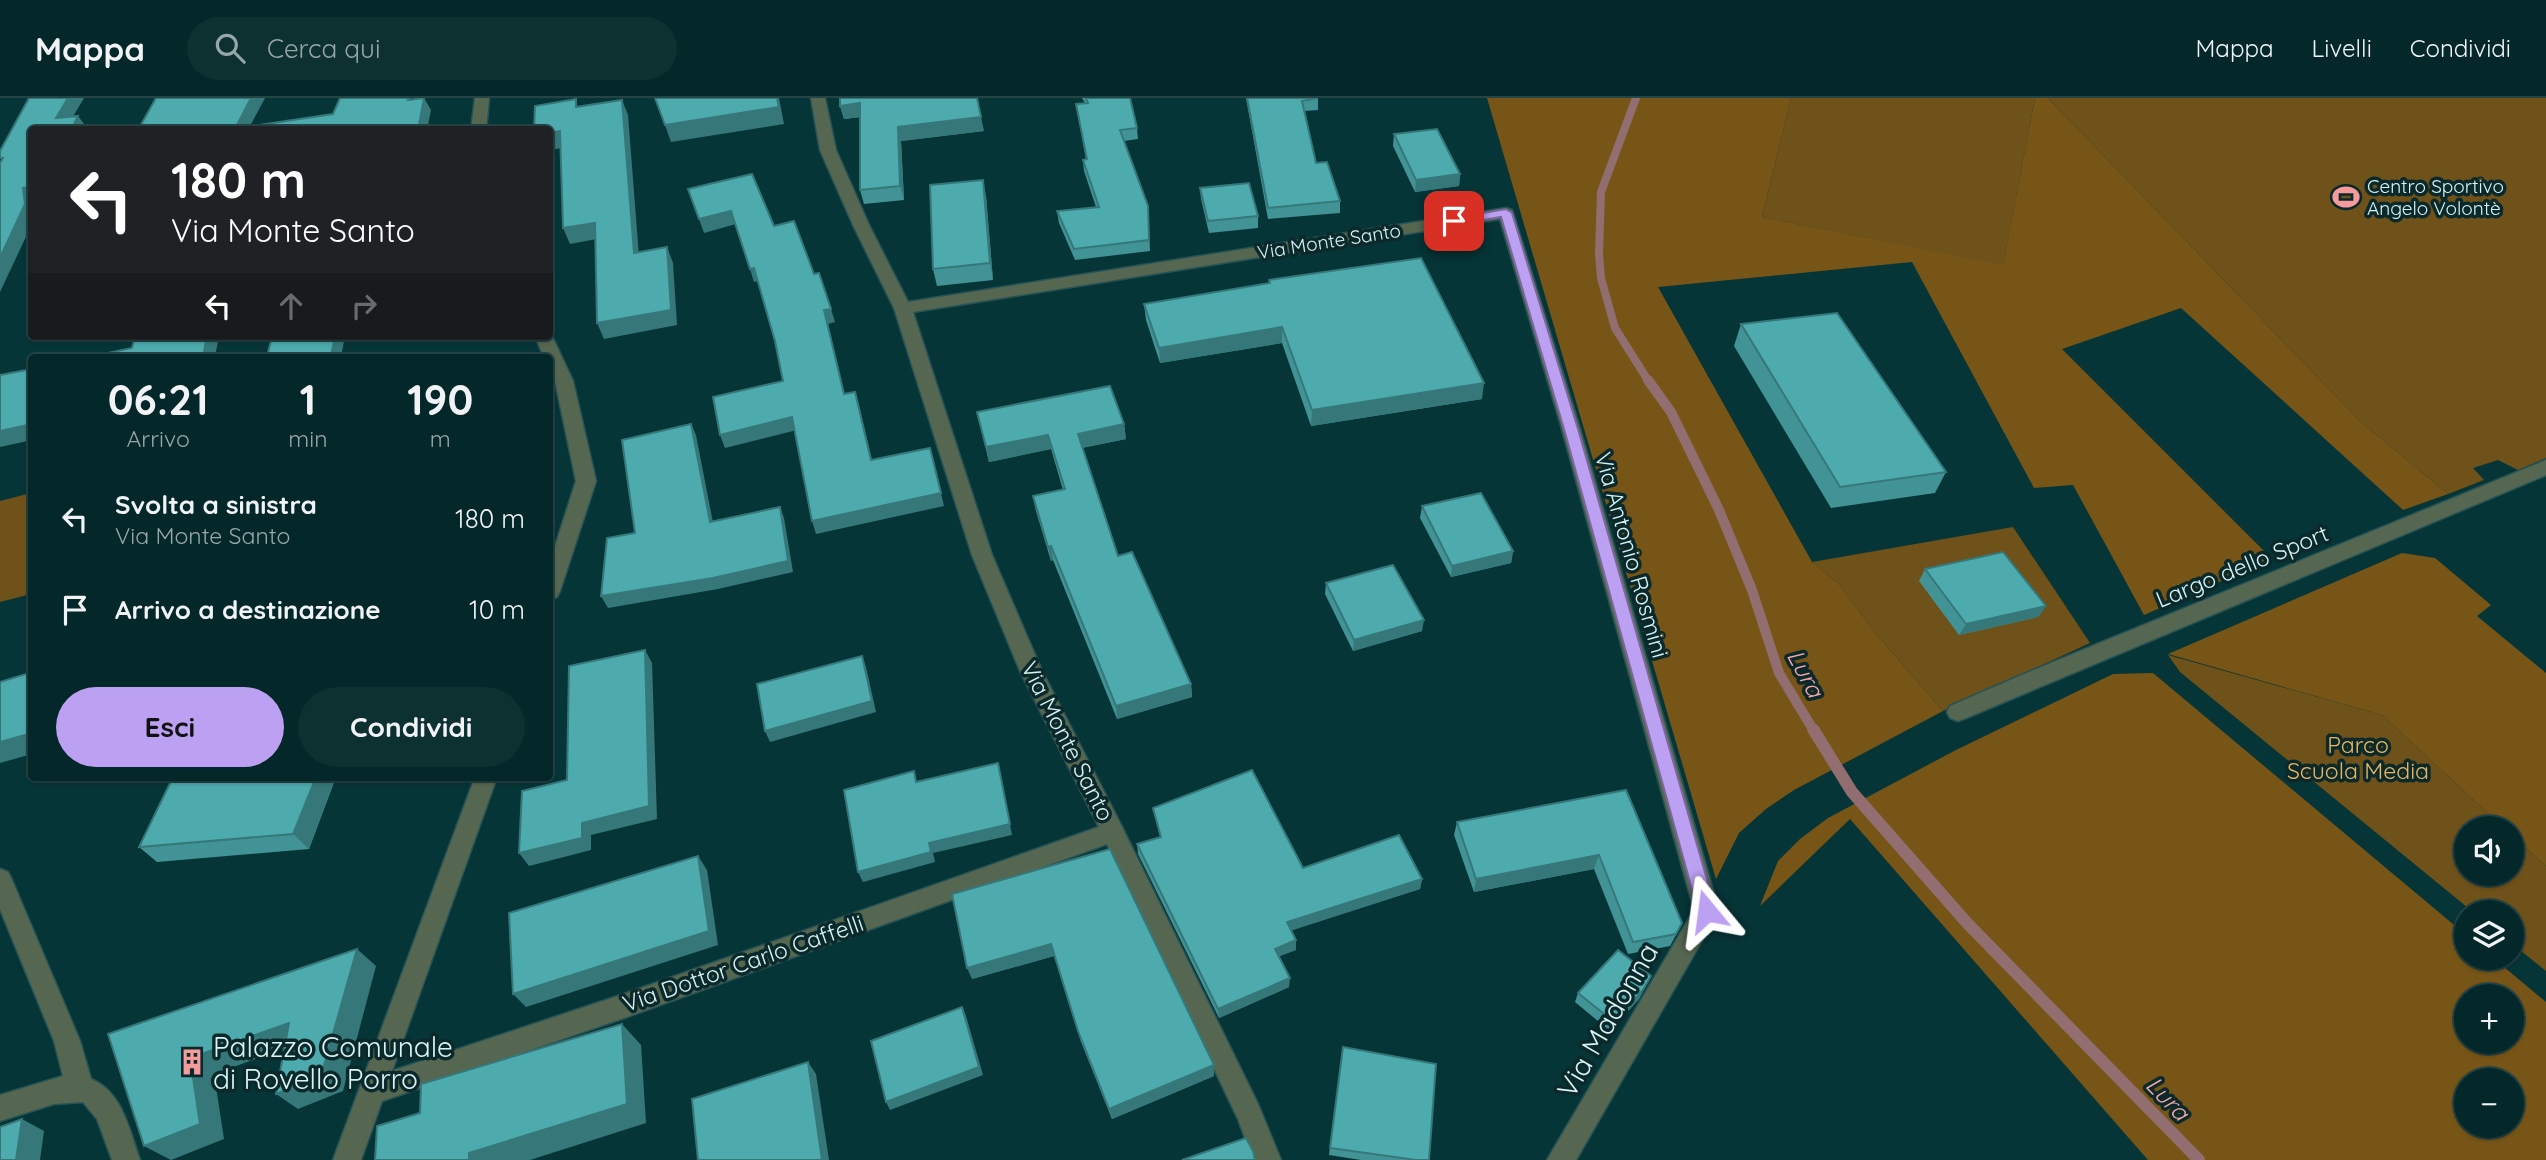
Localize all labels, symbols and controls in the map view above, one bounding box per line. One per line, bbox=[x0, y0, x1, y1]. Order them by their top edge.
search box bbox=[187, 17, 677, 80]
text: Mappa bbox=[35, 28, 145, 69]
icon: search bbox=[211, 29, 249, 67]
text: Cerca qui bbox=[267, 32, 380, 65]
text: Mappa bbox=[2196, 33, 2274, 63]
text: Livelli bbox=[2312, 33, 2372, 63]
text: Condividi bbox=[2410, 33, 2511, 63]
text: 180 m bbox=[171, 149, 306, 210]
icon: left bbox=[56, 154, 147, 245]
place label: Centro Sportivo Angelo Volontè bbox=[2367, 174, 2504, 220]
sports icon: Centro Sportivo Angelo Volontè bbox=[2331, 182, 2361, 212]
pin bbox=[1424, 191, 1484, 251]
icon: arrive bbox=[1435, 202, 1473, 240]
text: Via Monte Santo bbox=[171, 210, 415, 250]
street label: Via Monte Santo bbox=[1256, 218, 1402, 264]
icon: left bbox=[199, 287, 237, 325]
icon: ahead bbox=[272, 287, 310, 325]
icon: right bbox=[345, 287, 383, 325]
text: 06:21 bbox=[108, 373, 208, 426]
text: 1 bbox=[300, 373, 316, 426]
text: 190 bbox=[407, 373, 473, 426]
text: Arrivo bbox=[126, 424, 190, 453]
text: min bbox=[288, 424, 327, 453]
text: m bbox=[430, 424, 451, 453]
street label: Via Antonio Rosmini bbox=[1589, 449, 1675, 661]
text: Svolta a sinistra bbox=[115, 488, 317, 521]
icon: left bbox=[56, 500, 94, 538]
text: 180 m bbox=[455, 502, 525, 535]
street label: Largo dello Sport bbox=[2151, 518, 2333, 614]
text: Via Monte Santo bbox=[115, 521, 290, 550]
icon: arrive bbox=[56, 591, 94, 629]
text: Arrivo a destinazione bbox=[115, 593, 381, 626]
text: 10 m bbox=[469, 593, 525, 626]
water label: Lura bbox=[1781, 644, 1832, 703]
street label: Via Monte Santo bbox=[1015, 656, 1121, 826]
button: Esci bbox=[56, 687, 284, 767]
button: Condividi bbox=[298, 687, 525, 767]
park label: Parco Scuola Media bbox=[2287, 730, 2429, 785]
map controls bbox=[2454, 816, 2524, 1138]
button: sound bbox=[2454, 816, 2524, 886]
position arrow bbox=[1670, 874, 1744, 948]
button: layers bbox=[2454, 900, 2524, 970]
street label: Via Dottor Carlo Caffelli bbox=[619, 908, 867, 1018]
street label: Via Madonna bbox=[1549, 937, 1665, 1103]
button: + bbox=[2454, 984, 2524, 1054]
place label: Palazzo Comunale di Rovello Porro bbox=[213, 1029, 453, 1096]
building icon: Palazzo Comunale di Rovello Porro bbox=[177, 1047, 207, 1077]
button: − bbox=[2454, 1068, 2524, 1138]
water label: Lura bbox=[2140, 1070, 2197, 1127]

